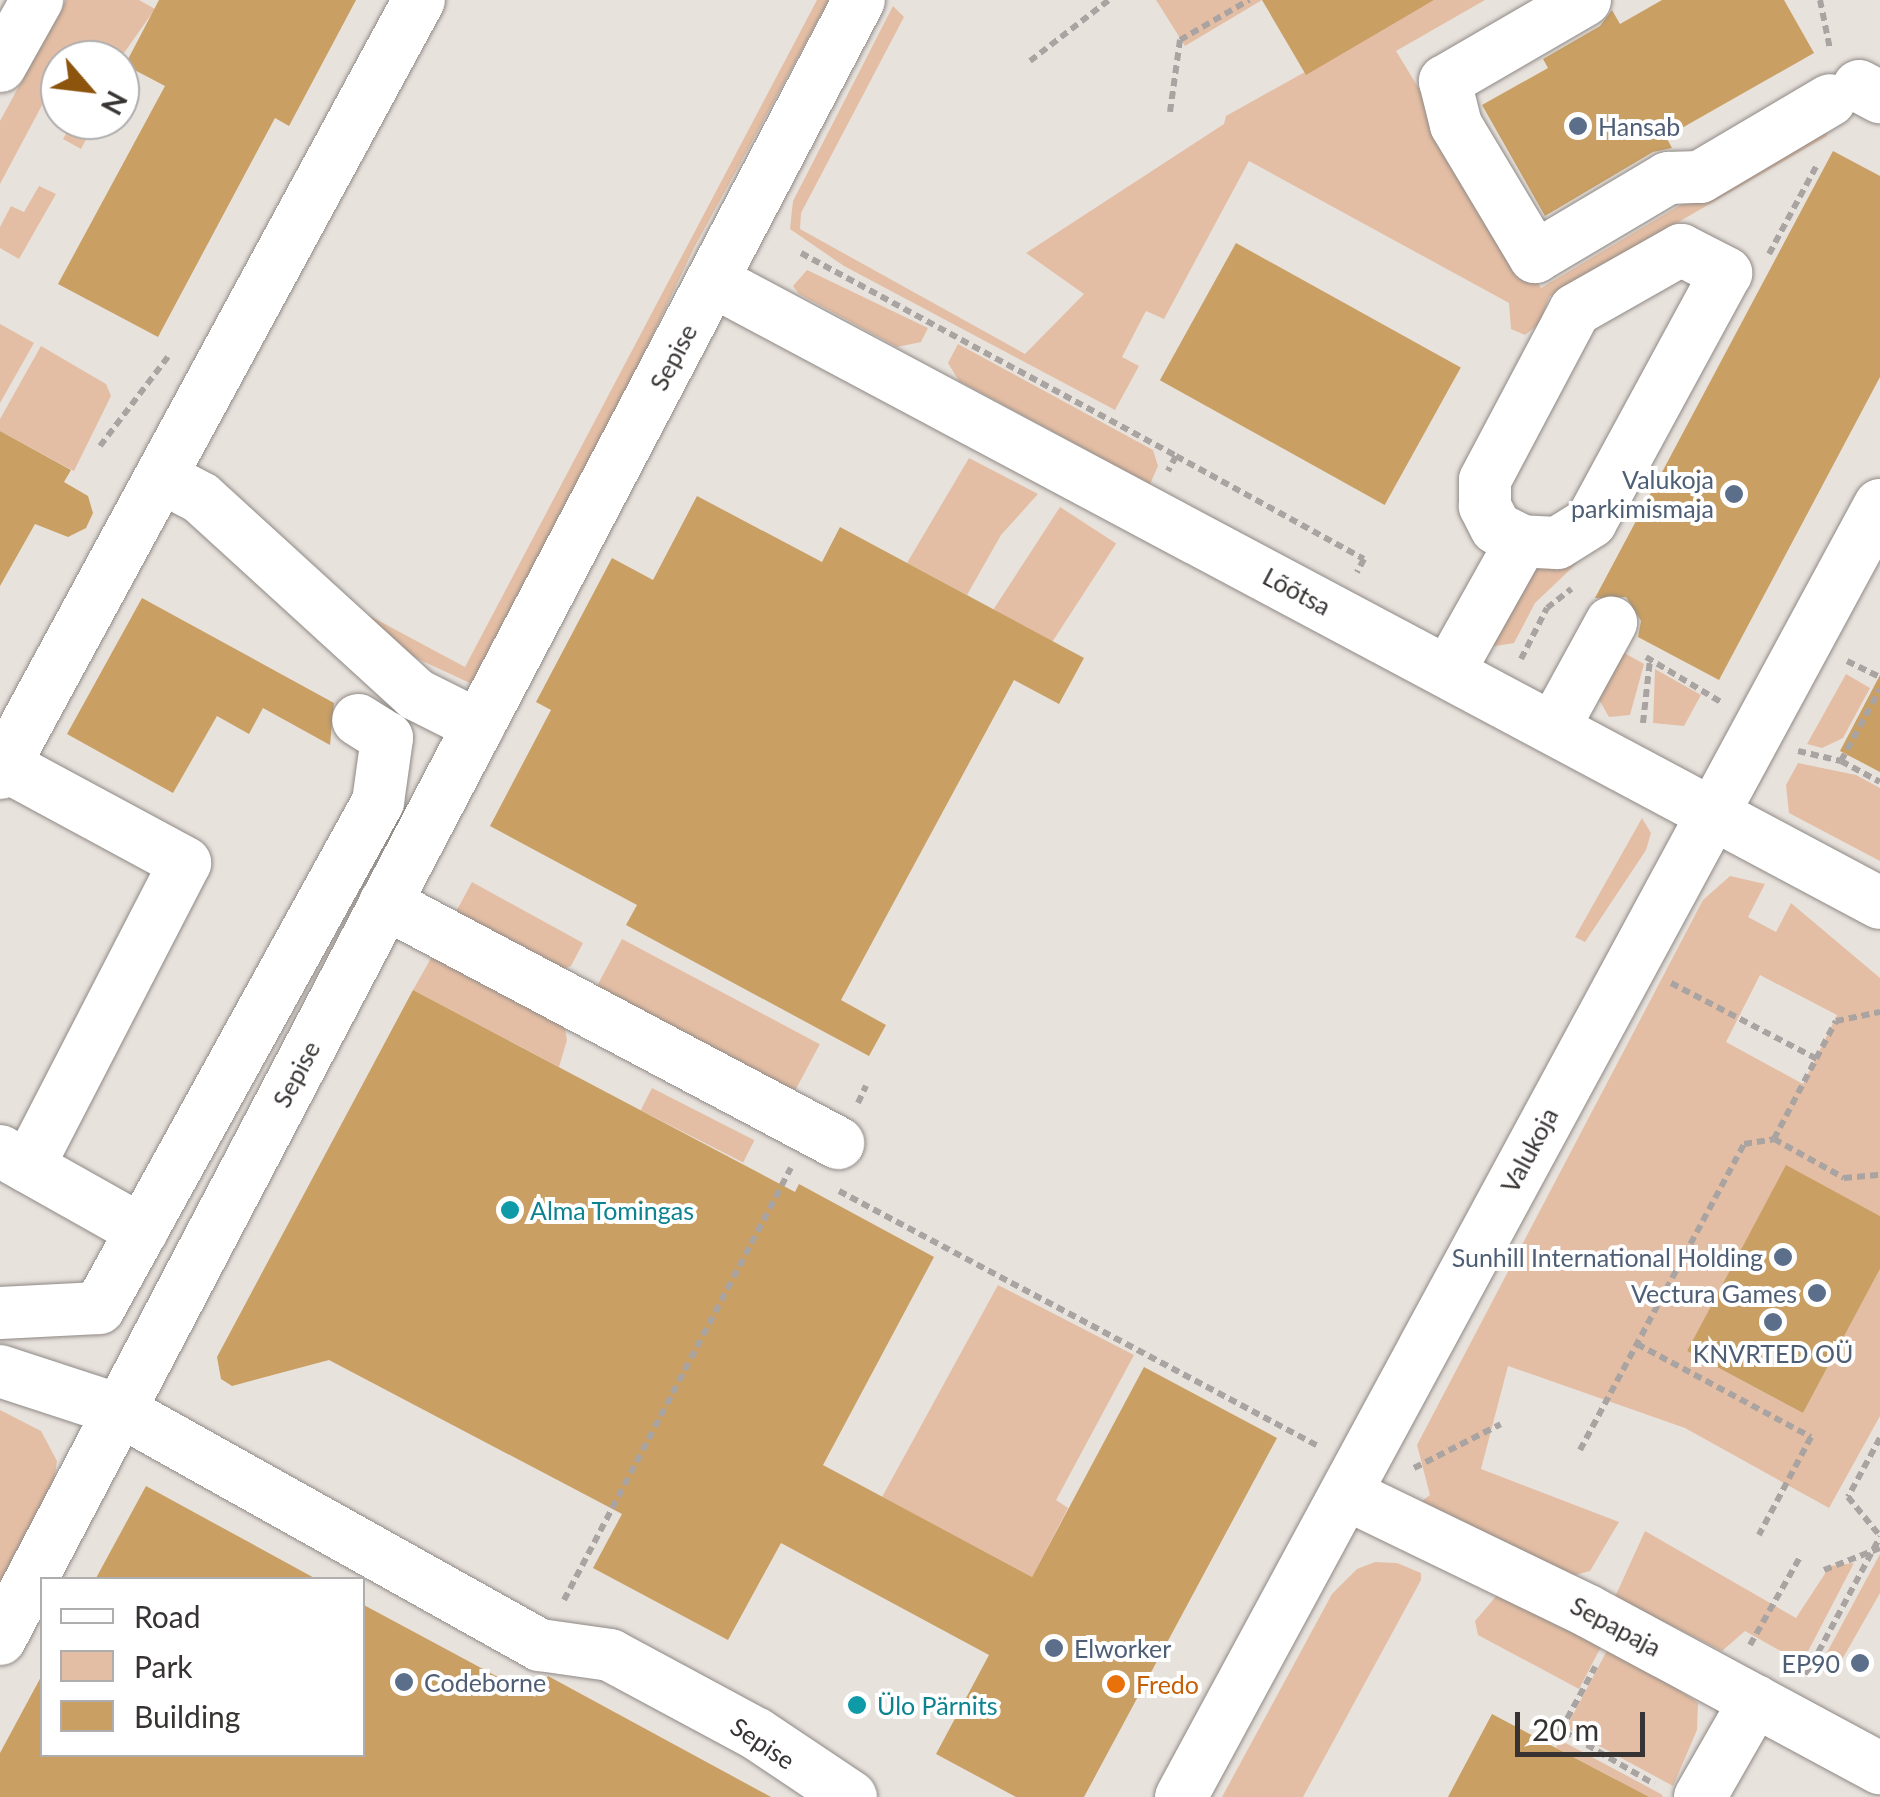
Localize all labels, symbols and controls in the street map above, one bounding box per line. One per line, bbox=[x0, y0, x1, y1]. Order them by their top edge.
north arrow bbox=[40, 40, 140, 140]
text: N bbox=[95, 86, 135, 121]
place label: Hansab bbox=[1598, 111, 1680, 141]
marker: Hansab bbox=[1567, 115, 1589, 137]
street label: Sepise bbox=[643, 319, 703, 395]
place label: Valukoja parkimismaja bbox=[1571, 465, 1714, 524]
marker: Valukoja parkimismaja bbox=[1723, 483, 1745, 505]
street label: Lõõtsa bbox=[1258, 561, 1336, 621]
street label: Sepise bbox=[266, 1036, 326, 1112]
street label: Valukoja bbox=[1494, 1102, 1564, 1198]
place label: Alma Tomingas bbox=[530, 1195, 695, 1225]
marker: Alma Tomingas bbox=[499, 1199, 521, 1221]
place label: Sunhill International Holding bbox=[1452, 1242, 1763, 1272]
marker: Sunhill International Holding bbox=[1772, 1246, 1794, 1268]
place label: Vectura Games bbox=[1631, 1278, 1797, 1308]
marker: Vectura Games bbox=[1806, 1282, 1828, 1304]
marker: KNVRTED OÜ bbox=[1762, 1311, 1784, 1333]
place label: KNVRTED OÜ bbox=[1693, 1338, 1853, 1368]
legend bbox=[40, 1577, 365, 1757]
street label: Sepapaja bbox=[1566, 1590, 1666, 1662]
text: Road bbox=[134, 1598, 201, 1634]
place label: Elworker bbox=[1074, 1633, 1171, 1663]
marker: Elworker bbox=[1043, 1637, 1065, 1659]
text: Park bbox=[134, 1648, 193, 1684]
place label: EP90 bbox=[1782, 1648, 1840, 1678]
marker: EP90 bbox=[1849, 1652, 1871, 1674]
place label: Codeborne bbox=[424, 1667, 546, 1697]
place label: Fredo bbox=[1136, 1669, 1199, 1699]
marker: Codeborne bbox=[393, 1671, 415, 1693]
marker: Fredo bbox=[1105, 1673, 1127, 1695]
place label: Ülo Pärnits bbox=[877, 1690, 997, 1720]
scale bar bbox=[1520, 1692, 1650, 1754]
marker: Ülo Pärnits bbox=[846, 1694, 868, 1716]
text: Building bbox=[134, 1698, 240, 1734]
street label: Sepise bbox=[725, 1711, 801, 1775]
text: 20 m bbox=[1532, 1711, 1599, 1747]

